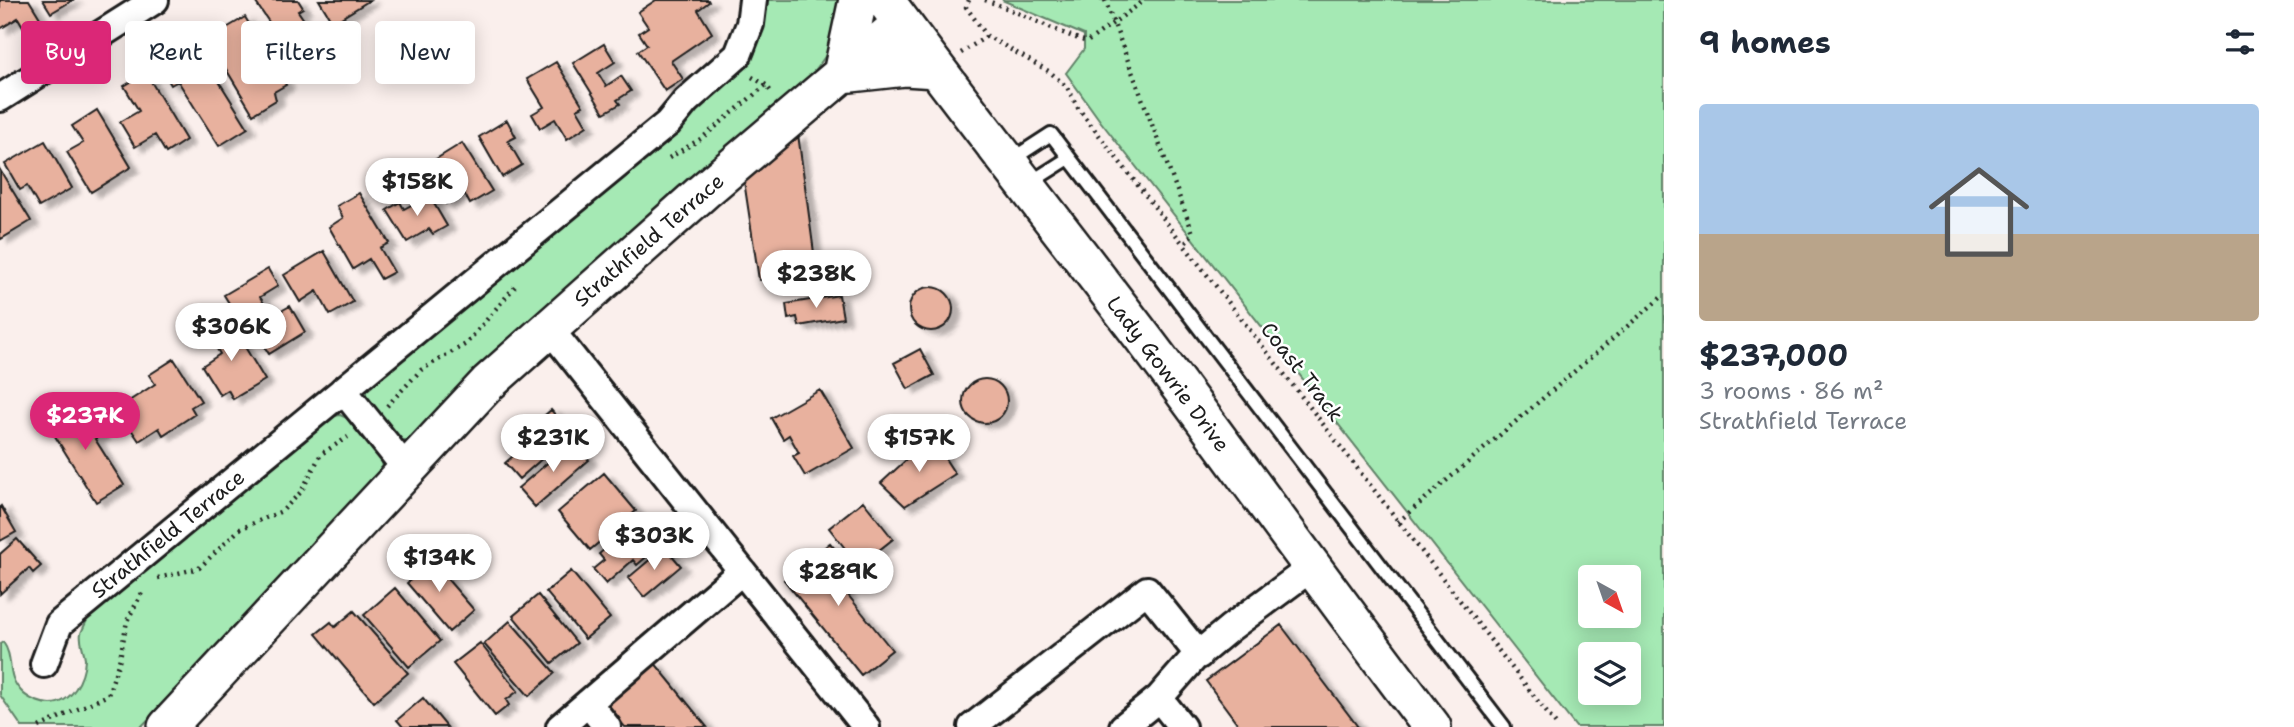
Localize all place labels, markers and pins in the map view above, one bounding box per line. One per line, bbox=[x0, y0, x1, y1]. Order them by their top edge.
pin: $158K bbox=[368, 158, 466, 218]
pin: $238K bbox=[767, 250, 865, 310]
pin: $306K bbox=[182, 304, 280, 363]
pin: $237K bbox=[36, 392, 134, 452]
pin: $231K bbox=[504, 414, 602, 474]
pin: $157K bbox=[870, 414, 968, 474]
pin: $303K bbox=[605, 512, 703, 572]
pin: $134K bbox=[390, 534, 488, 594]
pin: $289K bbox=[789, 548, 887, 608]

